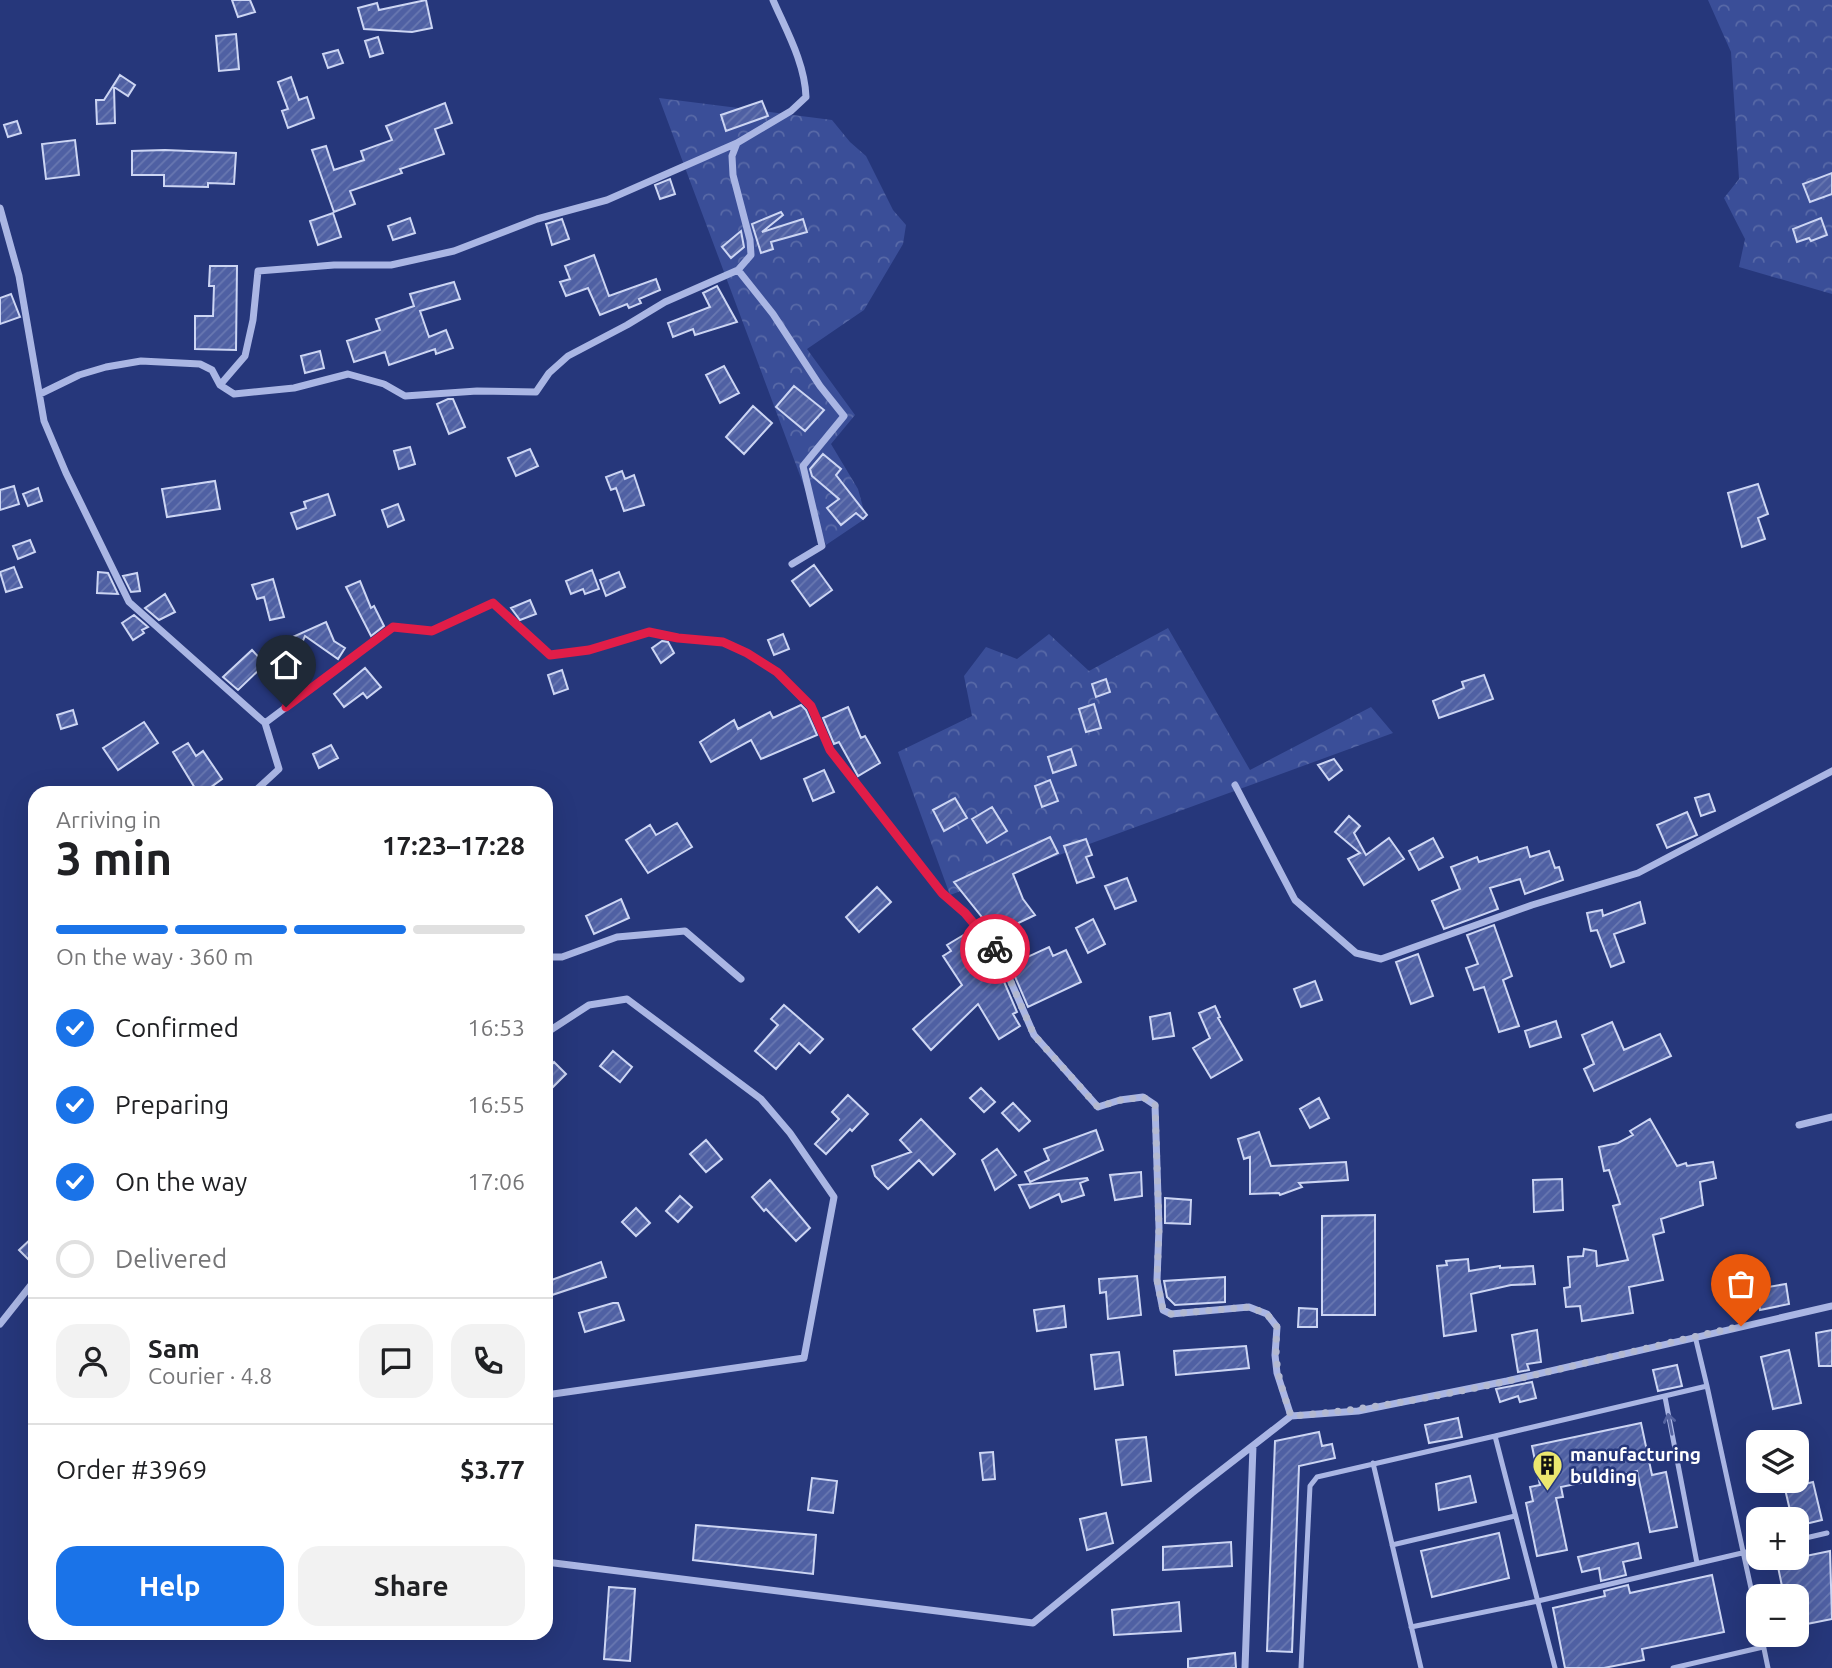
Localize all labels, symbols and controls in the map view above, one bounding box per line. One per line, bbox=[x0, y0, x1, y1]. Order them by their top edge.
pin bbox=[256, 635, 316, 707]
icon: home bbox=[267, 646, 305, 684]
text: Arriving in bbox=[56, 807, 161, 832]
text: 17:23–17:28 bbox=[382, 831, 525, 860]
text: 3 min bbox=[56, 832, 172, 884]
courier bbox=[960, 914, 1030, 984]
icon: bike bbox=[976, 930, 1014, 968]
text: On the way · 360 m bbox=[56, 944, 253, 969]
icon: check bbox=[56, 1009, 94, 1047]
text: Confirmed bbox=[115, 1013, 239, 1042]
text: 16:53 bbox=[467, 1015, 525, 1040]
icon: check bbox=[56, 1086, 94, 1124]
text: Preparing bbox=[115, 1090, 229, 1119]
text: 16:55 bbox=[467, 1092, 525, 1117]
icon: check bbox=[56, 1163, 94, 1201]
text: On the way bbox=[115, 1167, 247, 1196]
text: 17:06 bbox=[467, 1169, 525, 1194]
text: Delivered bbox=[115, 1244, 227, 1273]
pin bbox=[1711, 1254, 1771, 1326]
icon: bag bbox=[1722, 1265, 1760, 1303]
button: person bbox=[56, 1324, 130, 1398]
button: chat bbox=[359, 1324, 433, 1398]
button: phone bbox=[451, 1324, 525, 1398]
text: Sam bbox=[148, 1334, 200, 1363]
text: Courier · 4.8 bbox=[148, 1363, 272, 1388]
one-way arrow bbox=[1663, 1413, 1677, 1436]
map controls bbox=[1746, 1430, 1809, 1647]
button: layers bbox=[1746, 1430, 1809, 1493]
place label: manufacturing bulding bbox=[1570, 1443, 1701, 1487]
building icon: manufacturing bulding bbox=[1530, 1448, 1564, 1492]
text: Order #3969 bbox=[56, 1455, 207, 1484]
text: $3.77 bbox=[460, 1455, 525, 1484]
button: + bbox=[1746, 1507, 1809, 1570]
button: Help bbox=[56, 1546, 284, 1626]
button: Share bbox=[298, 1546, 525, 1626]
button: − bbox=[1746, 1584, 1809, 1647]

